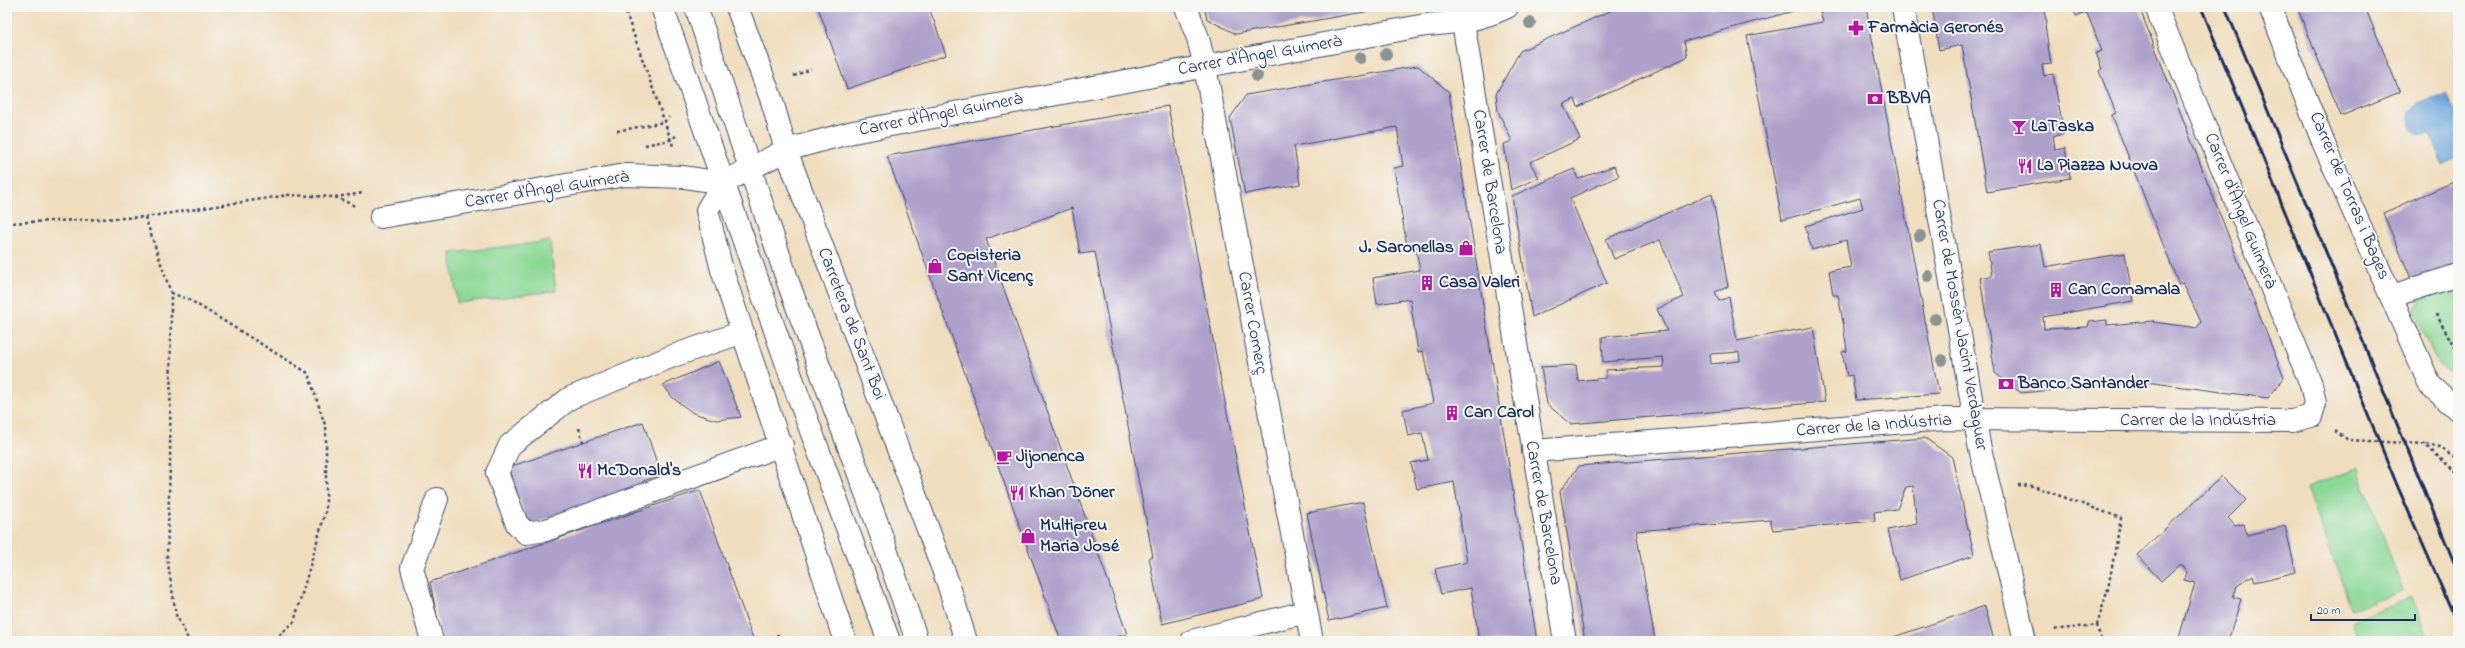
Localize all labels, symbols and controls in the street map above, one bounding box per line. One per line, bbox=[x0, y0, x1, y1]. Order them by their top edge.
place label: Farmàcia Geronés bbox=[1867, 15, 2004, 41]
pharmacy icon: Farmàcia Geronés bbox=[1847, 19, 1865, 37]
street label: Carrer d'Àngel Guimerà bbox=[1176, 29, 1344, 84]
street label: Carrer d'Àngel Guimerà bbox=[857, 86, 1025, 145]
place label: BBVA bbox=[1886, 86, 1931, 112]
bank icon: BBVA bbox=[1866, 90, 1884, 108]
street label: Carrer de Barcelona bbox=[1465, 108, 1513, 256]
street label: Carrer de Torras i Bages bbox=[2301, 108, 2396, 284]
place label: LaTaska bbox=[2031, 114, 2094, 140]
bar icon: LaTaska bbox=[2010, 118, 2028, 136]
street label: Carrer d'Àngel Guimerà bbox=[2196, 129, 2283, 293]
place label: La Piazza Nuova bbox=[2037, 153, 2158, 179]
restaurant icon: La Piazza Nuova bbox=[2016, 157, 2034, 175]
street label: Carrer d'Àngel Guimerà bbox=[463, 164, 631, 217]
street label: Carrer de Mossèn Jacint Verdaguer bbox=[1923, 197, 1994, 453]
place label: J. Saronellas bbox=[1359, 235, 1454, 261]
shop icon: J. Saronellas bbox=[1457, 239, 1475, 257]
place label: Copisteria Sant Vicenç bbox=[947, 243, 1034, 290]
street label: Carretera de Sant Boi bbox=[810, 244, 892, 404]
shop icon: Copisteria Sant Vicenç bbox=[926, 257, 944, 275]
street label: Carrer Comerç bbox=[1230, 270, 1274, 376]
place label: Casa Valeri bbox=[1439, 270, 1520, 296]
building icon: Casa Valeri bbox=[1418, 274, 1436, 292]
place label: Can Comamala bbox=[2068, 277, 2181, 303]
building icon: Can Comamala bbox=[2047, 281, 2065, 299]
place label: Banco Santander bbox=[2017, 371, 2150, 397]
bank icon: Banco Santander bbox=[1997, 375, 2015, 393]
place label: Can Carol bbox=[1464, 400, 1534, 426]
building icon: Can Carol bbox=[1443, 404, 1461, 422]
street label: Carrer de la Indústria bbox=[1795, 408, 1953, 444]
street label: Carrer de la Indústria bbox=[2120, 408, 2276, 434]
street label: Carrer de Barcelona bbox=[1518, 439, 1568, 587]
place label: Jijonenca bbox=[1016, 444, 1085, 470]
cafe icon: Jijonenca bbox=[995, 448, 1013, 466]
place label: McDonald's bbox=[597, 458, 681, 484]
restaurant icon: McDonald's bbox=[576, 462, 594, 480]
place label: Khan Döner bbox=[1029, 480, 1115, 506]
restaurant icon: Khan Döner bbox=[1008, 484, 1026, 502]
place label: Multipreu Maria José bbox=[1040, 513, 1120, 560]
shop icon: Multipreu Maria José bbox=[1019, 527, 1037, 545]
scale bar bbox=[2311, 596, 2415, 622]
text: 20 m bbox=[2317, 602, 2340, 620]

